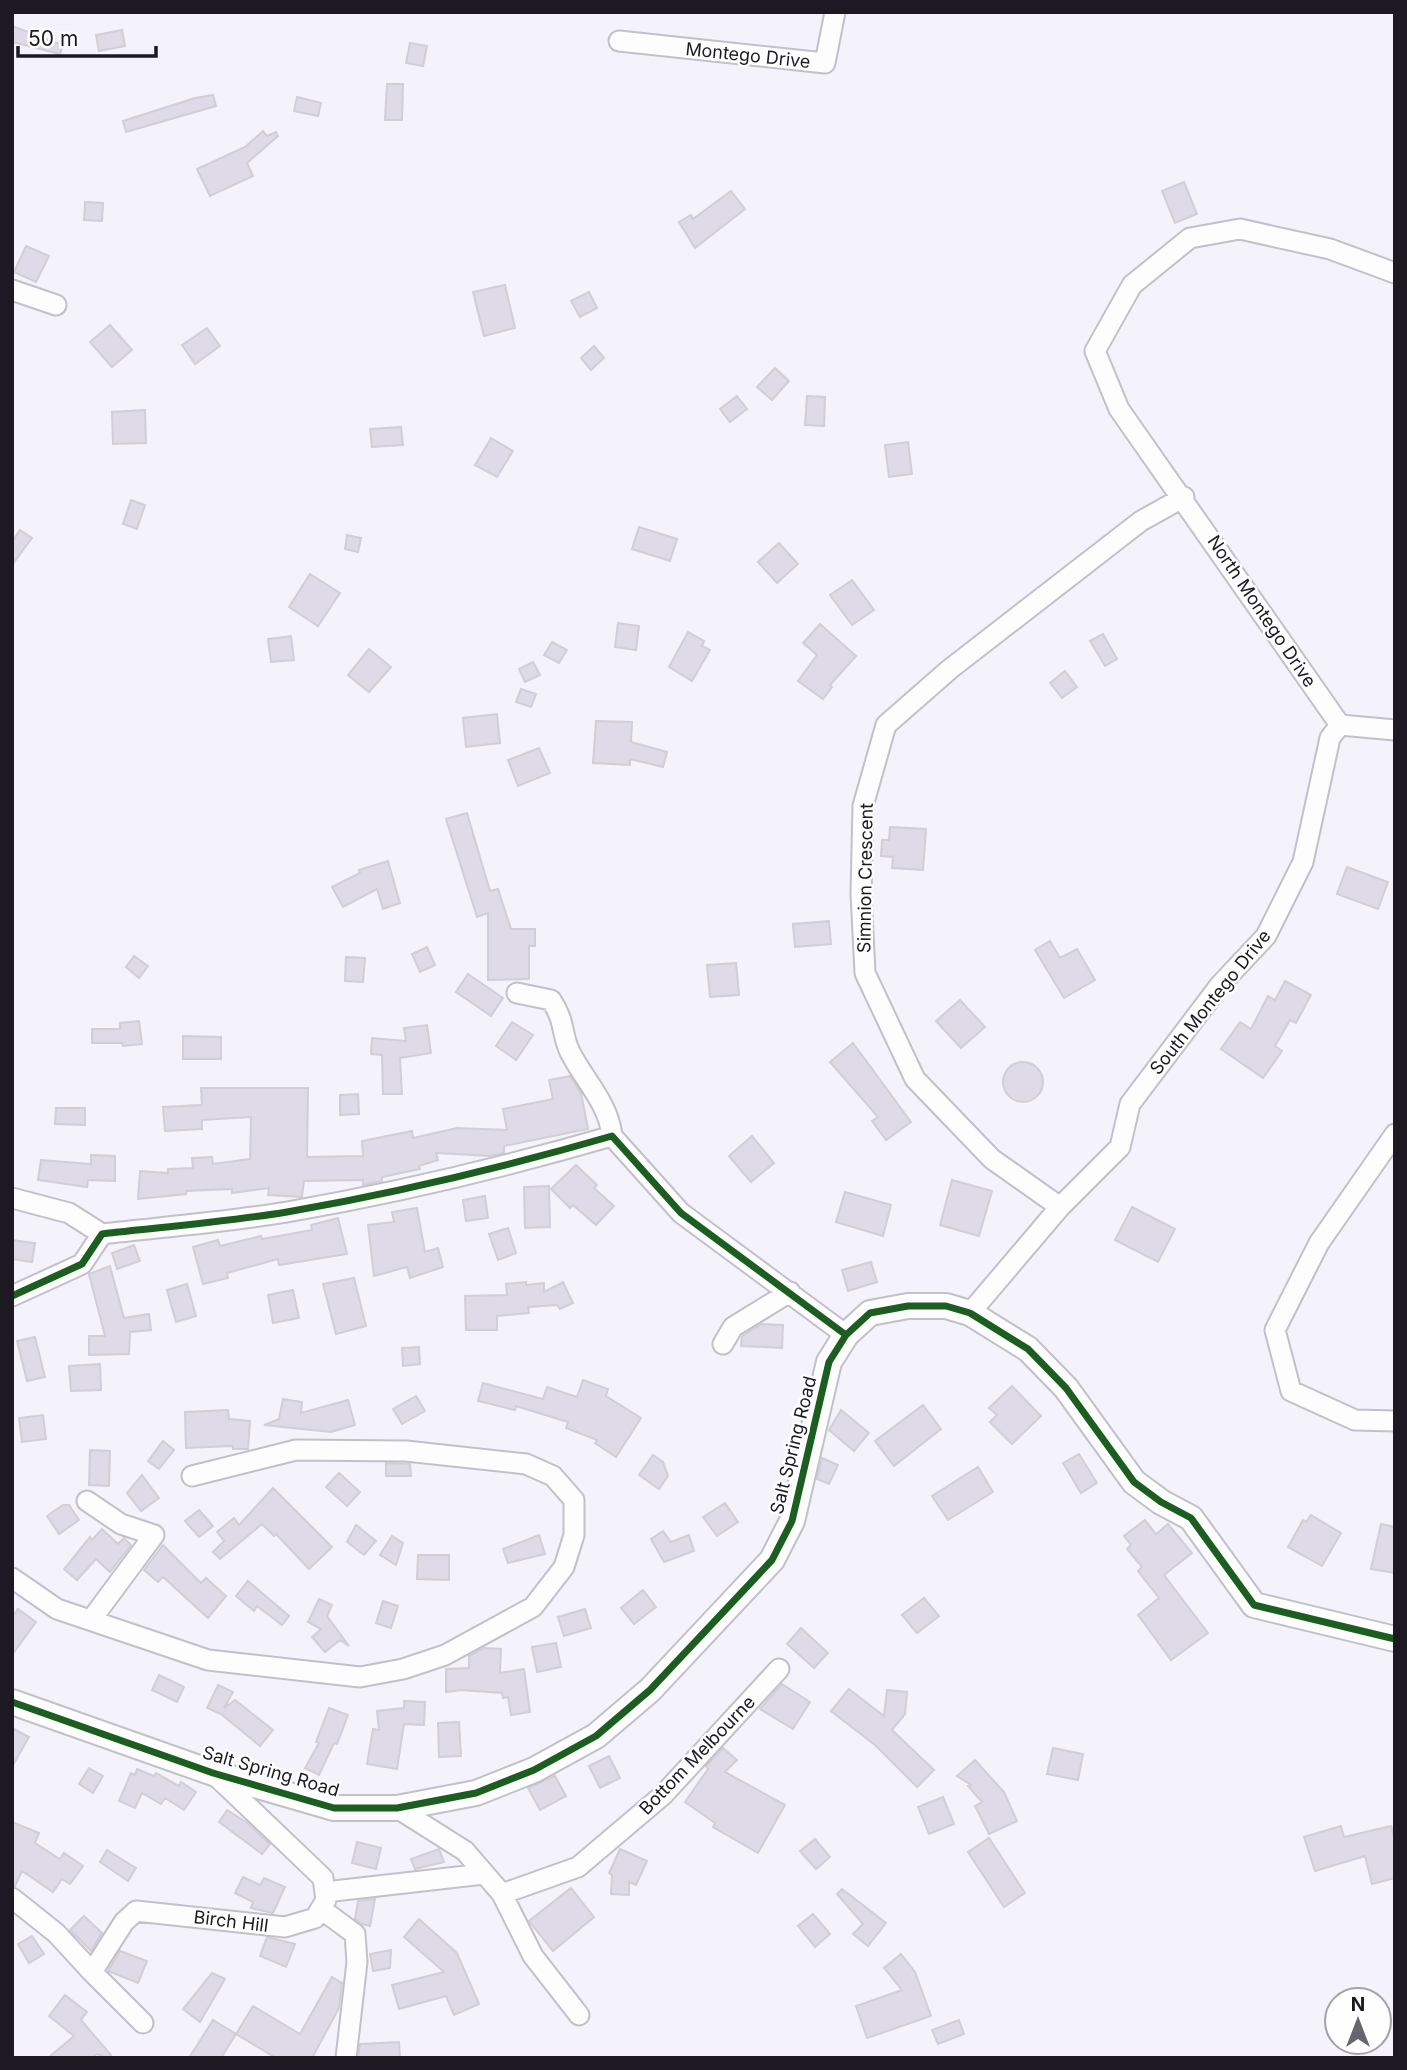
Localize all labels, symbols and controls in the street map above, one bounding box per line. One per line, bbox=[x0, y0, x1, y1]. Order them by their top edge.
scale bar bbox=[18, 14, 156, 58]
text: 50 m bbox=[28, 26, 78, 51]
street label: Montego Drive bbox=[685, 38, 811, 72]
street label: North Montego Drive bbox=[1203, 531, 1321, 691]
street label: Simnion Crescent bbox=[853, 803, 877, 953]
street label: South Montego Drive bbox=[1145, 925, 1275, 1079]
street label: Salt Spring Road bbox=[766, 1374, 820, 1516]
street label: Bottom Melbourne bbox=[635, 1691, 759, 1819]
street label: Salt Spring Road bbox=[200, 1741, 342, 1801]
street label: Birch Hill bbox=[192, 1906, 270, 1936]
north arrow bbox=[1323, 1986, 1393, 2056]
text: N bbox=[1351, 1993, 1365, 2016]

